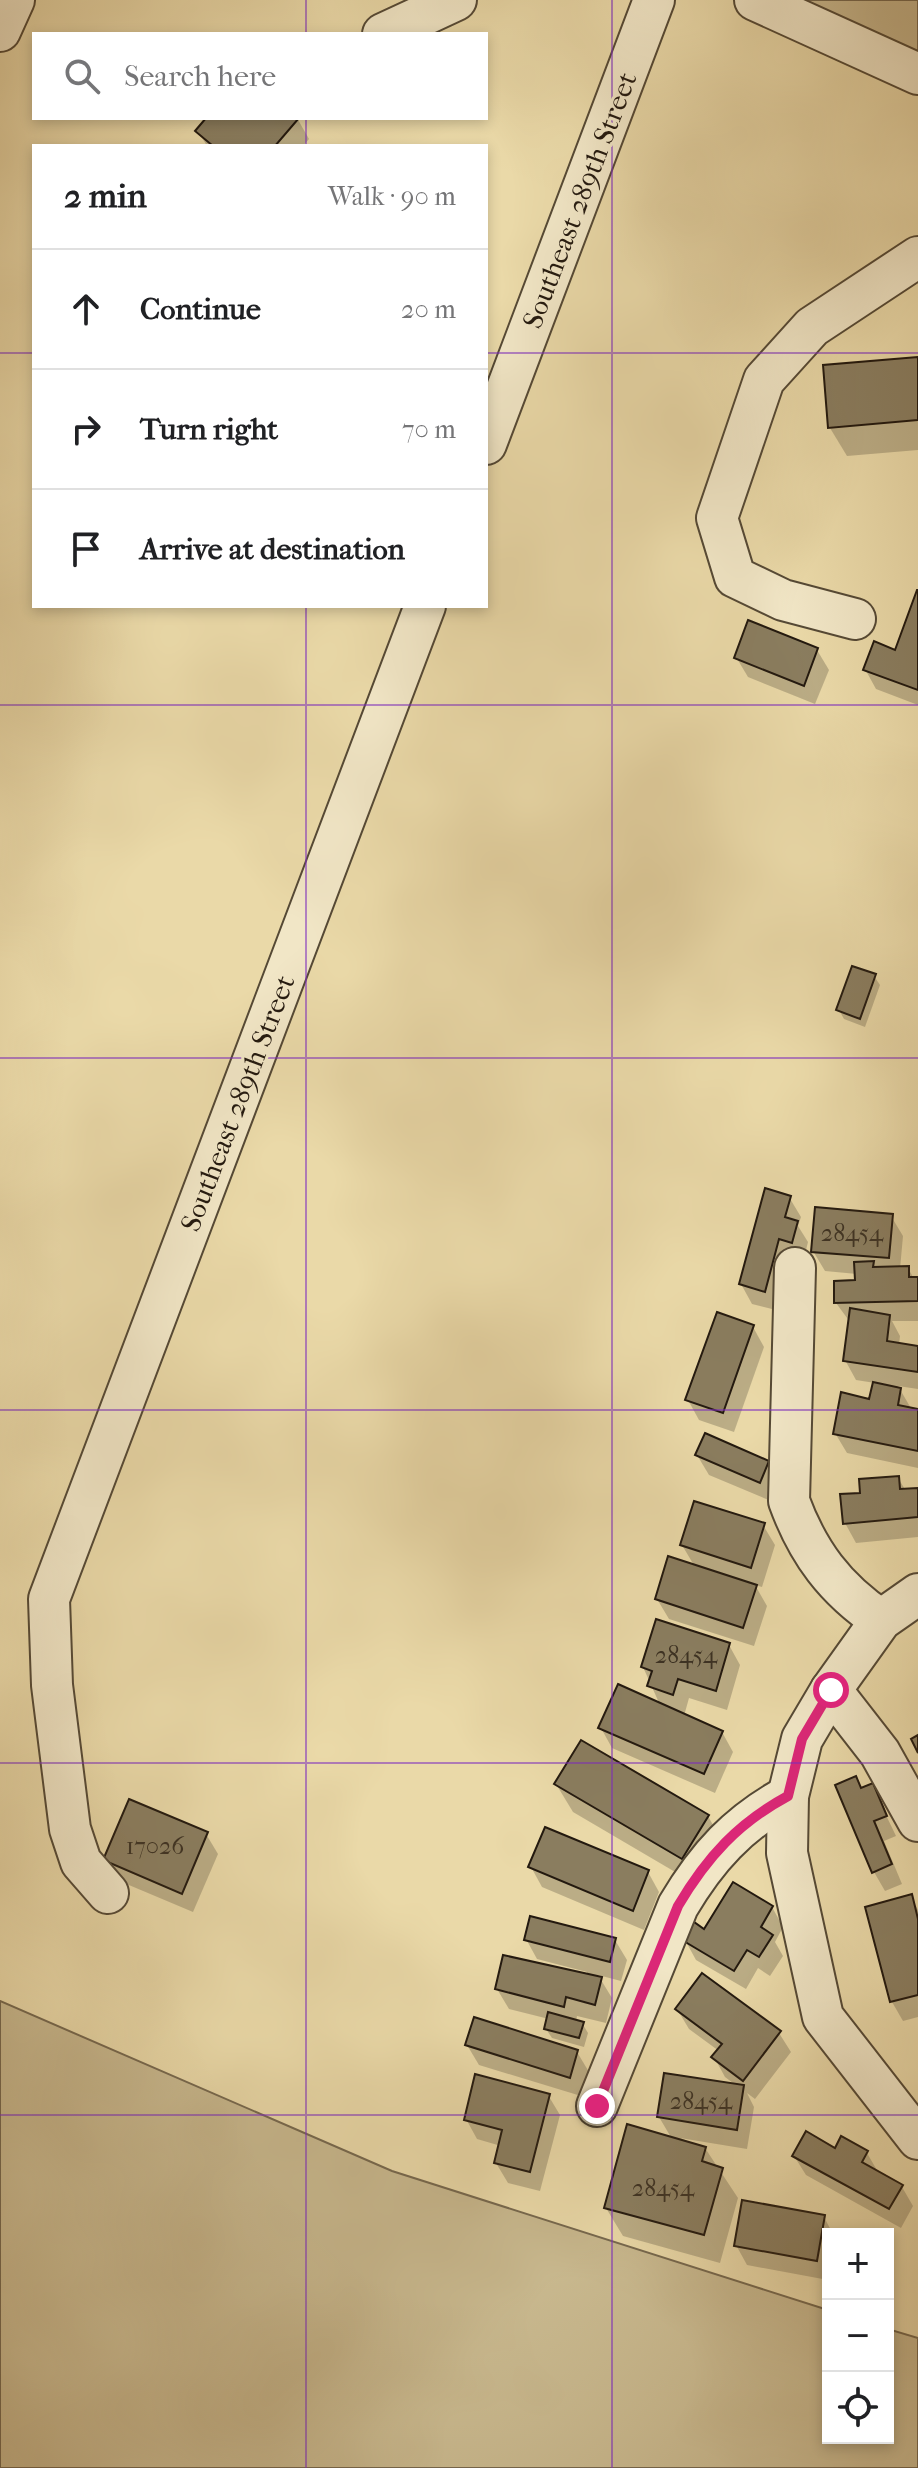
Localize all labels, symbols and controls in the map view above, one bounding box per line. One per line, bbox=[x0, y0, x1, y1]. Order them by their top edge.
search box bbox=[32, 32, 488, 120]
icon: search bbox=[60, 54, 104, 98]
text: Search here bbox=[124, 59, 276, 94]
street label: Southeast 289th Street bbox=[515, 67, 644, 333]
text: 2 min bbox=[64, 176, 147, 216]
text: Walk · 90 m bbox=[328, 181, 456, 212]
icon: ahead bbox=[64, 287, 108, 331]
text: Continue bbox=[140, 292, 261, 327]
text: 20 m bbox=[401, 294, 456, 325]
icon: right bbox=[64, 407, 108, 451]
text: Turn right bbox=[140, 412, 278, 447]
text: 70 m bbox=[402, 414, 456, 445]
icon: arrive bbox=[64, 527, 108, 571]
text: Arrive at destination bbox=[140, 532, 405, 567]
street label: Southeast 289th Street bbox=[173, 970, 302, 1236]
house number: 28454 bbox=[821, 1219, 884, 1247]
house number: 28454 bbox=[655, 1641, 718, 1669]
route start bbox=[813, 1672, 849, 1708]
house number: 17026 bbox=[126, 1832, 185, 1860]
house number: 28454 bbox=[670, 2087, 733, 2115]
route end bbox=[579, 2088, 615, 2124]
house number: 28454 bbox=[632, 2174, 695, 2202]
map controls bbox=[822, 2228, 894, 2444]
button: + bbox=[822, 2228, 894, 2300]
button: − bbox=[822, 2300, 894, 2372]
button: locate bbox=[822, 2372, 894, 2444]

